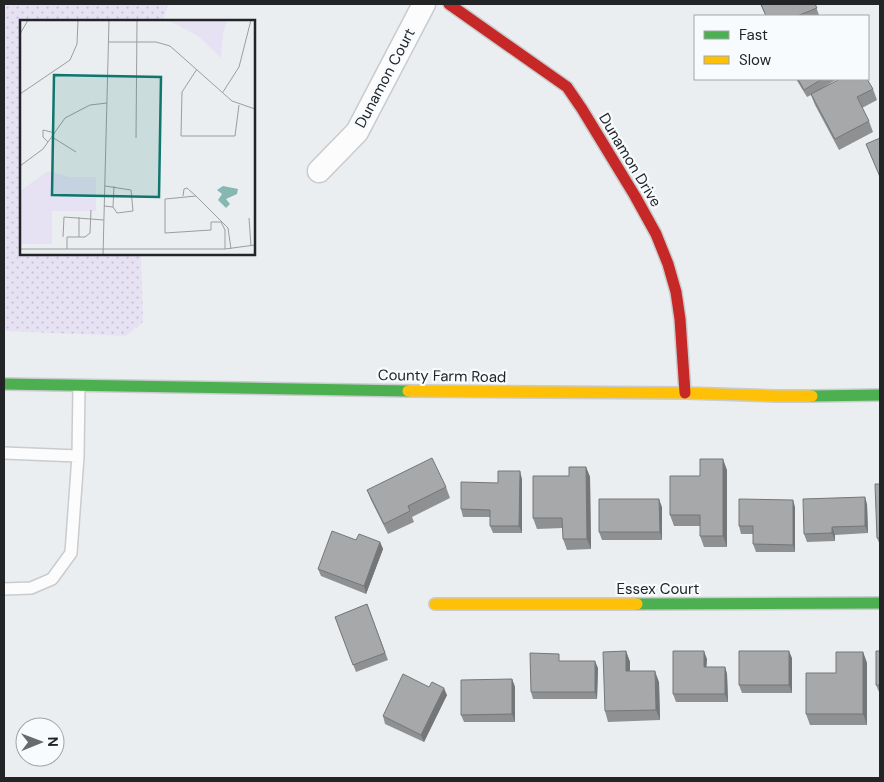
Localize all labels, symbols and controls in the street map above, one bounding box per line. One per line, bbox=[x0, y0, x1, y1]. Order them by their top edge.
legend bbox=[694, 15, 869, 80]
inset map bbox=[20, 20, 255, 255]
street label: Dunamon Court bbox=[350, 25, 420, 131]
text: Fast bbox=[739, 25, 768, 45]
text: Slow bbox=[739, 50, 772, 70]
street label: Dunamon Drive bbox=[594, 109, 666, 211]
street label: County Farm Road bbox=[378, 365, 506, 387]
street label: Essex Court bbox=[617, 579, 700, 599]
north arrow bbox=[15, 717, 65, 767]
text: N bbox=[44, 737, 62, 747]

